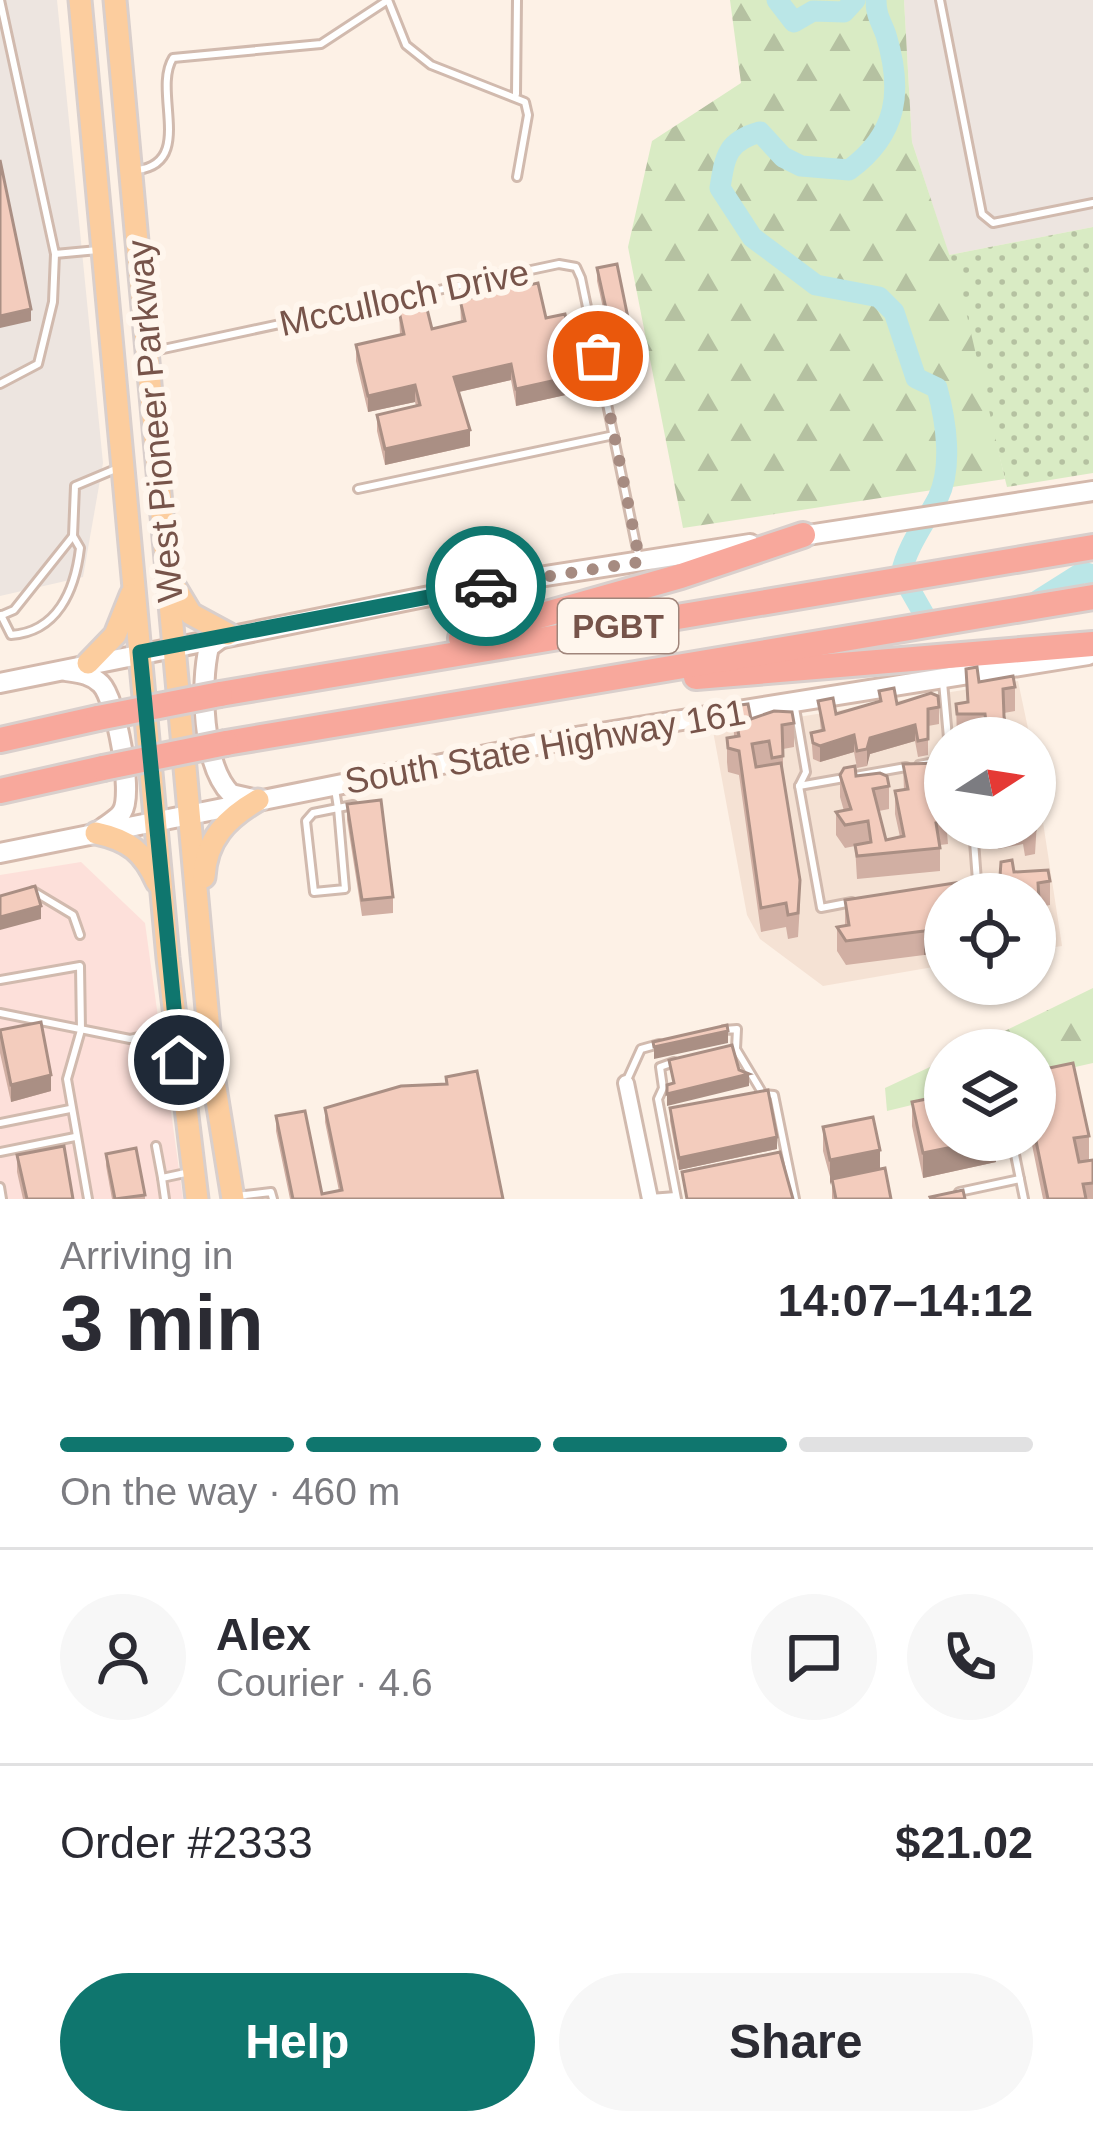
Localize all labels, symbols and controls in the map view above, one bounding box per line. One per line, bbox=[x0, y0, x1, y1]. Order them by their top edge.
street label: West Pioneer Parkway bbox=[118, 238, 191, 604]
street label: Mcculloch Drive bbox=[276, 251, 533, 344]
pin bbox=[547, 305, 649, 407]
icon: bag bbox=[565, 323, 631, 389]
courier bbox=[426, 526, 546, 646]
icon: car bbox=[453, 553, 519, 619]
road number: PGBT bbox=[558, 599, 678, 653]
street label: South State Highway 161 bbox=[341, 691, 749, 802]
north arrow bbox=[924, 717, 1056, 849]
map controls bbox=[924, 717, 1056, 1161]
button: locate bbox=[924, 873, 1056, 1005]
pin bbox=[128, 1009, 230, 1111]
icon: home bbox=[146, 1027, 212, 1093]
button: layers bbox=[924, 1029, 1056, 1161]
text: Arriving in bbox=[60, 1234, 233, 1277]
text: 14:07–14:12 bbox=[778, 1275, 1033, 1326]
text: 3 min bbox=[60, 1279, 264, 1367]
text: On the way · 460 m bbox=[60, 1470, 400, 1513]
button: person bbox=[60, 1594, 186, 1720]
button: chat bbox=[751, 1594, 877, 1720]
button: phone bbox=[907, 1594, 1033, 1720]
text: Alex bbox=[216, 1609, 311, 1660]
text: Courier · 4.6 bbox=[216, 1661, 433, 1704]
text: Order #2333 bbox=[60, 1817, 313, 1868]
text: $21.02 bbox=[895, 1817, 1033, 1868]
button: Help bbox=[60, 1973, 535, 2111]
button: Share bbox=[559, 1973, 1033, 2111]

